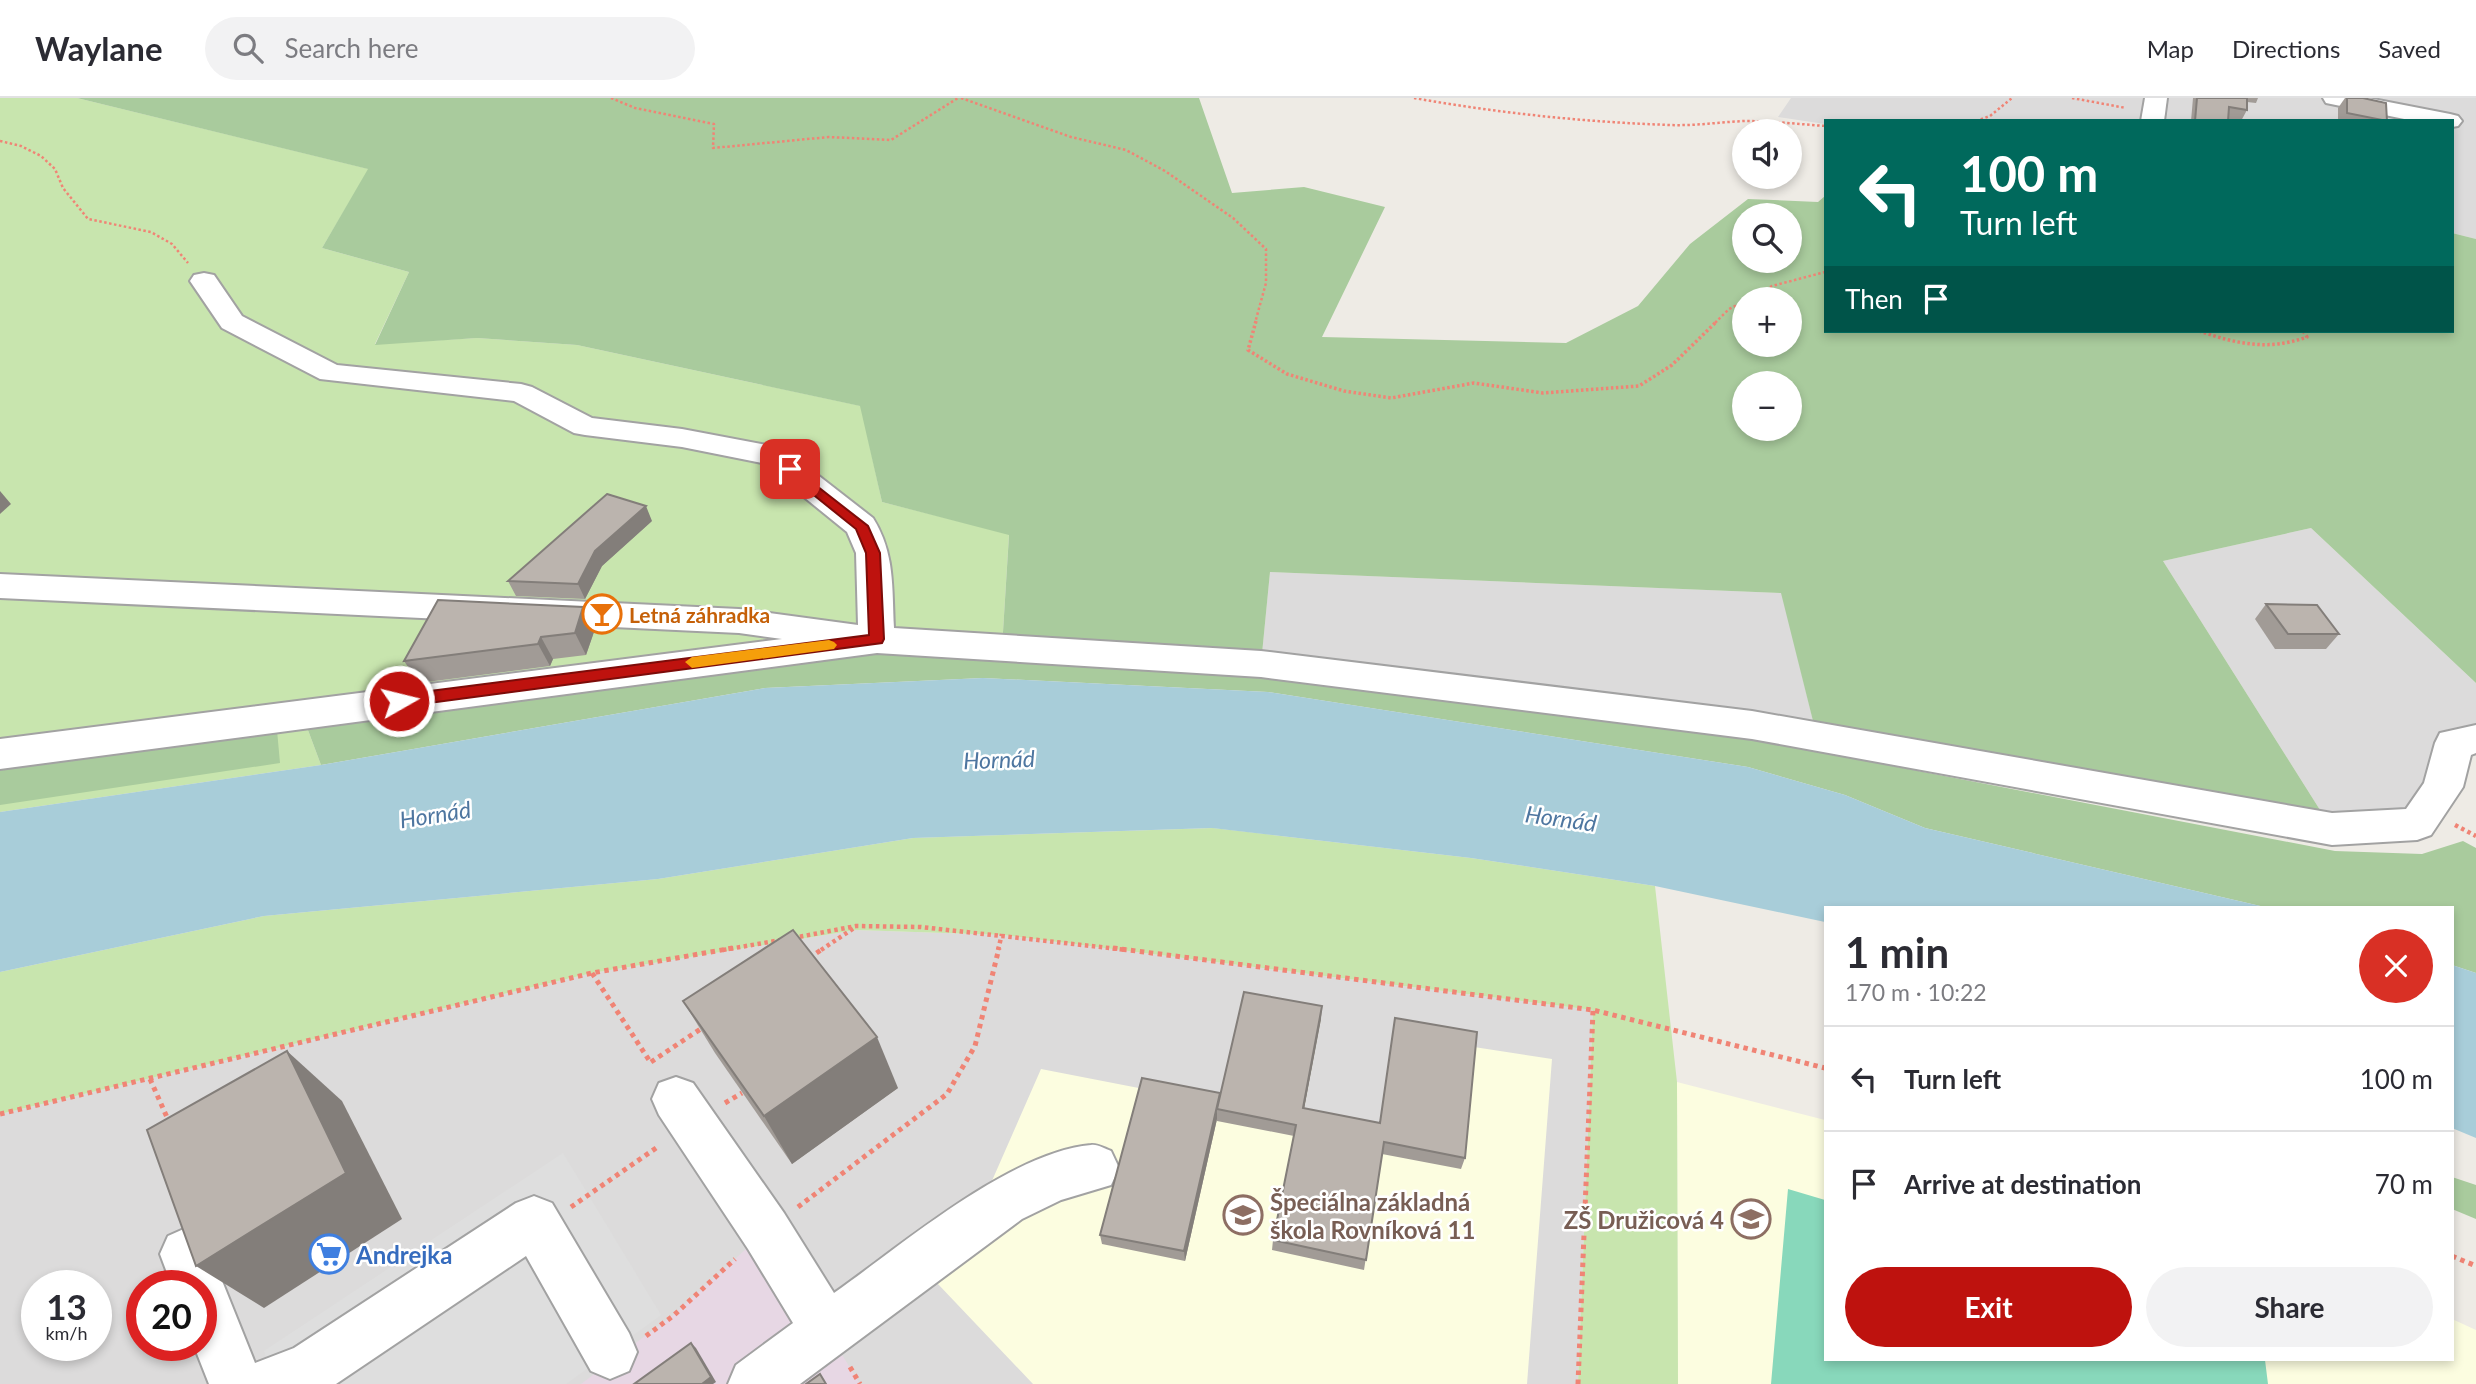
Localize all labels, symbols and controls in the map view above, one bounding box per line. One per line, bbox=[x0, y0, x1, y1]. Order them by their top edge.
search box bbox=[205, 17, 695, 80]
text: Waylane bbox=[35, 28, 163, 68]
icon: search bbox=[229, 29, 267, 67]
text: Search here bbox=[285, 32, 419, 64]
text: Map bbox=[2147, 34, 2194, 63]
text: Directions bbox=[2232, 34, 2340, 63]
text: Saved bbox=[2378, 34, 2441, 63]
map controls bbox=[1732, 119, 1802, 441]
button: sound bbox=[1732, 119, 1802, 189]
text: 100 m bbox=[1960, 144, 2098, 202]
icon: left bbox=[1845, 147, 1936, 238]
button: search bbox=[1732, 203, 1802, 273]
text: Turn left bbox=[1960, 203, 2077, 242]
icon: arrive bbox=[1917, 280, 1955, 318]
text: Then bbox=[1845, 283, 1903, 315]
button: + bbox=[1732, 287, 1802, 357]
button: − bbox=[1732, 371, 1802, 441]
pin bbox=[760, 439, 820, 499]
icon: arrive bbox=[771, 450, 809, 488]
bar icon: Letná záhradka bbox=[581, 593, 623, 635]
place label: Letná záhradka bbox=[629, 602, 770, 627]
position arrow bbox=[362, 664, 436, 738]
water label: Hornád bbox=[963, 744, 1035, 774]
water label: Hornád bbox=[397, 795, 473, 833]
water label: Hornád bbox=[1523, 799, 1599, 837]
text: 1 min bbox=[1845, 927, 1949, 977]
button: close bbox=[2359, 929, 2433, 1003]
text: 170 m · 10:22 bbox=[1845, 978, 1987, 1006]
icon: left bbox=[1845, 1060, 1883, 1098]
text: Turn left bbox=[1904, 1063, 2001, 1095]
text: 100 m bbox=[2360, 1063, 2433, 1095]
icon: arrive bbox=[1845, 1165, 1883, 1203]
text: Arrive at destination bbox=[1904, 1168, 2141, 1200]
text: 70 m bbox=[2375, 1168, 2433, 1200]
place label: Špeciálna základná škola Rovníková 11 bbox=[1270, 1187, 1475, 1244]
school or university icon: Špeciálna základná škola Rovníková 11 bbox=[1222, 1194, 1264, 1236]
school or university icon: ZŠ Družicová 4 bbox=[1730, 1198, 1772, 1240]
place label: ZŠ Družicová 4 bbox=[1564, 1205, 1724, 1234]
supermarket icon: Andrejka bbox=[308, 1233, 350, 1275]
place label: Andrejka bbox=[355, 1240, 452, 1269]
button: Exit bbox=[1845, 1267, 2132, 1347]
button: Share bbox=[2146, 1267, 2433, 1347]
speed limit sign: 20 bbox=[126, 1270, 217, 1361]
text: 13 bbox=[46, 1285, 87, 1327]
text: km/h bbox=[45, 1322, 88, 1344]

